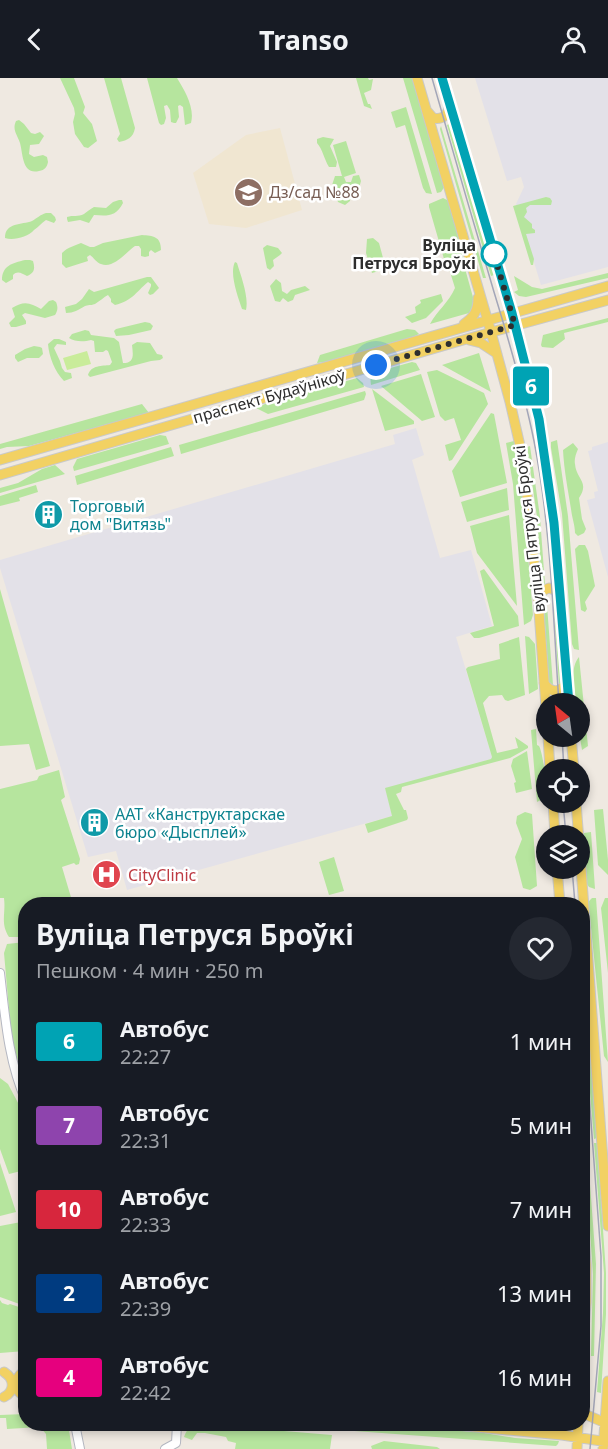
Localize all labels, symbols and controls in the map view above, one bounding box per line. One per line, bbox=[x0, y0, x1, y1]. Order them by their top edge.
text: Transo bbox=[259, 21, 349, 58]
icon: back bbox=[18, 23, 51, 56]
icon: person bbox=[557, 23, 590, 56]
school or university icon: Дз/сад №88 bbox=[232, 176, 264, 208]
place label: Дз/сад №88 bbox=[269, 181, 360, 203]
place label: Вуліца Петруся Броўкі bbox=[352, 234, 476, 274]
marker: Вуліца Петруся Броўкі bbox=[481, 241, 507, 267]
your location bbox=[361, 350, 391, 380]
street label: праспект Будаўнікоў bbox=[190, 363, 349, 428]
line badge: 6 bbox=[512, 366, 550, 406]
text: 6 bbox=[525, 372, 537, 400]
street label: вуліца Пятруся Броўкі bbox=[508, 444, 550, 614]
place label: Торговый дом "Витязь" bbox=[70, 495, 171, 535]
building icon: Торговый дом "Витязь" bbox=[33, 499, 65, 531]
north arrow bbox=[536, 693, 590, 747]
map controls bbox=[536, 693, 590, 879]
button: locate bbox=[536, 759, 590, 813]
place label: ААТ «Канструктарскае бюро «Дысплей» bbox=[115, 803, 285, 843]
building icon: ААТ «Канструктарскае бюро «Дысплей» bbox=[78, 807, 110, 839]
button: layers bbox=[536, 825, 590, 879]
hospital icon: CityClinic bbox=[91, 859, 123, 891]
place label: CityClinic bbox=[128, 864, 197, 886]
text: Вуліца Петруся Броўкі bbox=[36, 915, 354, 953]
button: heart bbox=[509, 917, 572, 980]
text: Пешком · 4 мин · 250 m bbox=[36, 957, 263, 984]
text: Автобус bbox=[120, 1013, 209, 1043]
text: 1 мин bbox=[510, 1026, 572, 1056]
text: 6 bbox=[63, 1027, 75, 1055]
text: 22:27 bbox=[120, 1043, 171, 1070]
text: Автобус bbox=[120, 1097, 209, 1127]
text: 5 мин bbox=[510, 1110, 572, 1140]
text: 7 bbox=[63, 1111, 75, 1139]
text: 22:31 bbox=[120, 1127, 171, 1154]
text: Автобус bbox=[120, 1181, 209, 1211]
text: 7 мин bbox=[510, 1194, 572, 1224]
text: 10 bbox=[57, 1195, 81, 1223]
text: 22:33 bbox=[120, 1211, 171, 1238]
text: Автобус bbox=[120, 1265, 209, 1295]
text: 13 мин bbox=[497, 1278, 572, 1308]
text: 2 bbox=[63, 1279, 75, 1307]
text: 22:39 bbox=[120, 1295, 171, 1322]
text: Автобус bbox=[120, 1349, 209, 1379]
text: 16 мин bbox=[497, 1362, 572, 1392]
text: 4 bbox=[63, 1363, 75, 1391]
text: 22:42 bbox=[120, 1379, 171, 1406]

